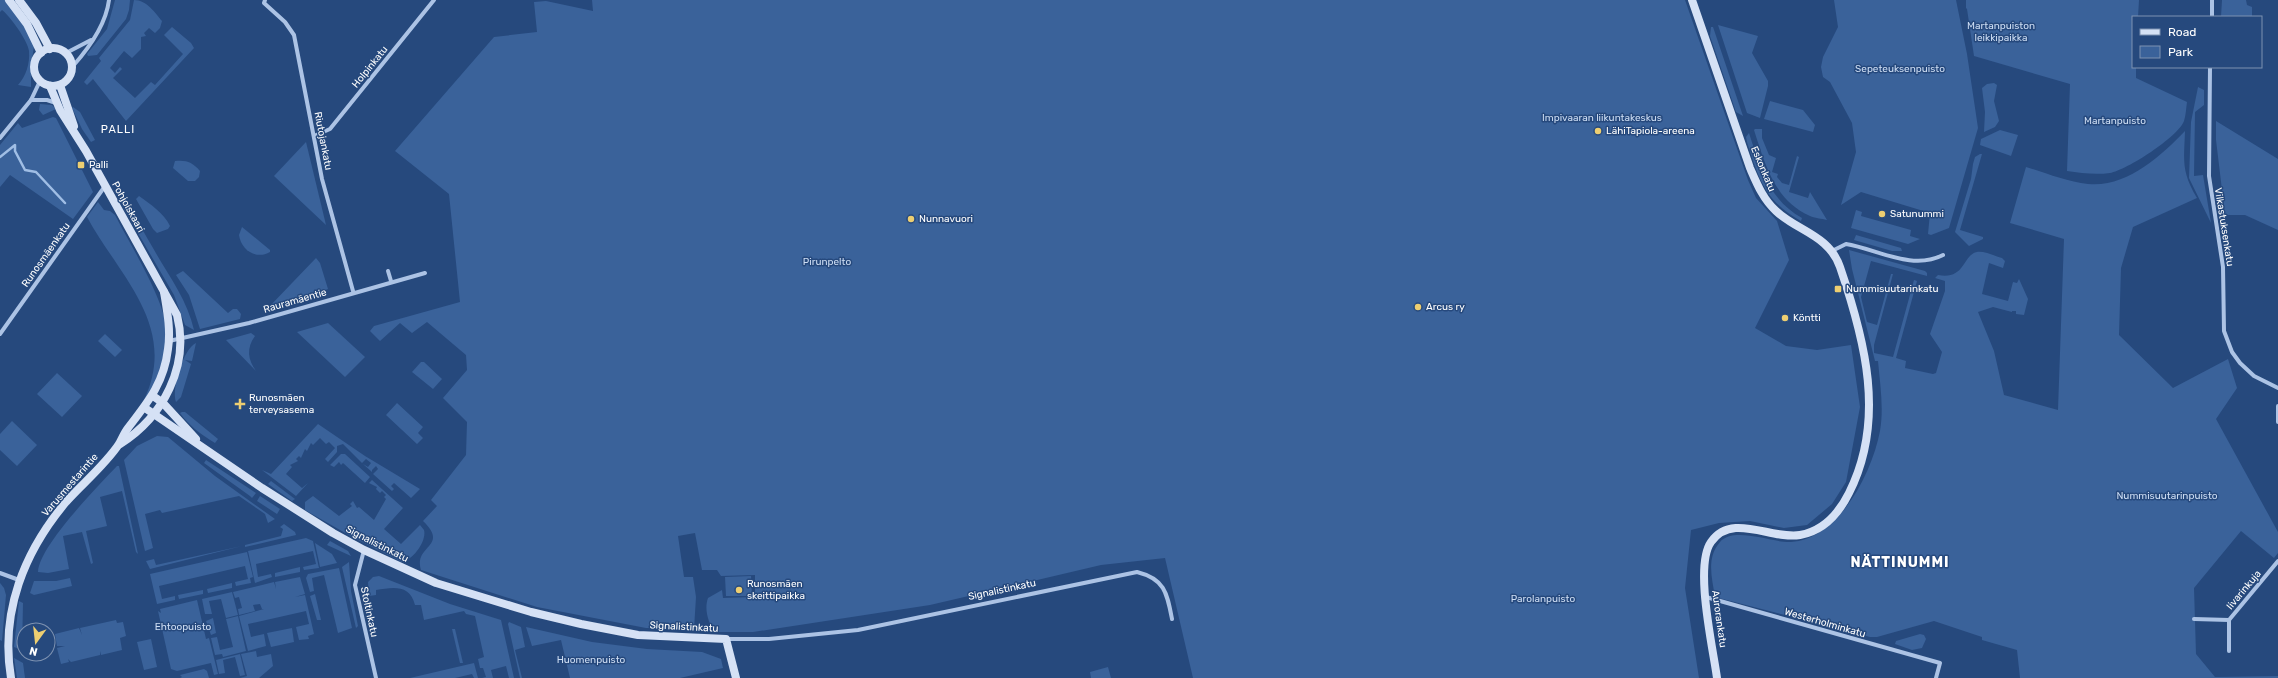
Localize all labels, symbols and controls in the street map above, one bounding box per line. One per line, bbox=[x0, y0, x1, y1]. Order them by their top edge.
legend bbox=[2132, 16, 2262, 68]
park label: Martanpuiston leikkipaikka bbox=[1967, 20, 2035, 44]
text: Road bbox=[2168, 25, 2196, 39]
street label: Holpinkatu bbox=[350, 44, 390, 90]
text: Park bbox=[2168, 45, 2194, 59]
park label: Sepeteuksenpuisto bbox=[1855, 63, 1945, 75]
street label: Riutojankatu bbox=[311, 111, 335, 171]
park label: Impivaaran liikuntakeskus bbox=[1542, 112, 1662, 124]
park label: Martanpuisto bbox=[2084, 115, 2146, 127]
district label: PALLI bbox=[101, 123, 135, 136]
place label: LähiTapiola-areena bbox=[1606, 125, 1695, 137]
marker: LähiTapiola-areena bbox=[1593, 126, 1603, 136]
street label: Eskonkatu bbox=[1748, 144, 1778, 194]
place label: Palli bbox=[89, 159, 108, 171]
marker: Palli bbox=[76, 160, 86, 170]
street label: Pohjoiskaari bbox=[109, 179, 147, 235]
street label: Vilkastuksenkatu bbox=[2212, 187, 2236, 267]
place label: Satunummi bbox=[1890, 208, 1944, 220]
marker: Satunummi bbox=[1877, 209, 1887, 219]
place label: Nunnavuori bbox=[919, 213, 973, 225]
marker: Nunnavuori bbox=[906, 214, 916, 224]
street label: Runosmäenkatu bbox=[19, 220, 73, 290]
park label: Pirunpelto bbox=[803, 256, 851, 268]
place label: Nummisuutarinkatu bbox=[1846, 283, 1938, 295]
marker: Nummisuutarinkatu bbox=[1833, 284, 1843, 294]
street label: Rauramäentie bbox=[262, 286, 328, 316]
place label: Arcus ry bbox=[1426, 301, 1465, 313]
marker: Arcus ry bbox=[1413, 302, 1423, 312]
place label: Köntti bbox=[1793, 312, 1821, 324]
marker: Köntti bbox=[1780, 313, 1790, 323]
place label: Runosmäen terveysasema bbox=[249, 392, 314, 416]
marker: Runosmäen terveysasema bbox=[234, 398, 246, 410]
street label: Varusmestarintie bbox=[39, 451, 101, 519]
park label: Nummisuutarinpuisto bbox=[2116, 490, 2218, 502]
street label: Signalistinkatu bbox=[344, 523, 410, 565]
district label: NÄTTINUMMI bbox=[1850, 553, 1950, 571]
street label: Iivarinkuja bbox=[2224, 568, 2264, 612]
street label: Signalistinkatu bbox=[967, 577, 1037, 603]
place label: Runosmäen skeittipaikka bbox=[747, 578, 805, 602]
marker: Runosmäen skeittipaikka bbox=[734, 585, 744, 595]
street label: Stoltinkatu bbox=[358, 586, 380, 638]
street label: Aurorankatu bbox=[1709, 590, 1729, 648]
park label: Parolanpuisto bbox=[1511, 593, 1575, 605]
street label: Westerholminkatu bbox=[1783, 606, 1867, 640]
street label: Signalistinkatu bbox=[649, 619, 719, 635]
park label: Ehtoopuisto bbox=[155, 621, 212, 633]
north arrow bbox=[16, 622, 56, 662]
text: N bbox=[28, 644, 39, 658]
park label: Huomenpuisto bbox=[557, 654, 626, 666]

